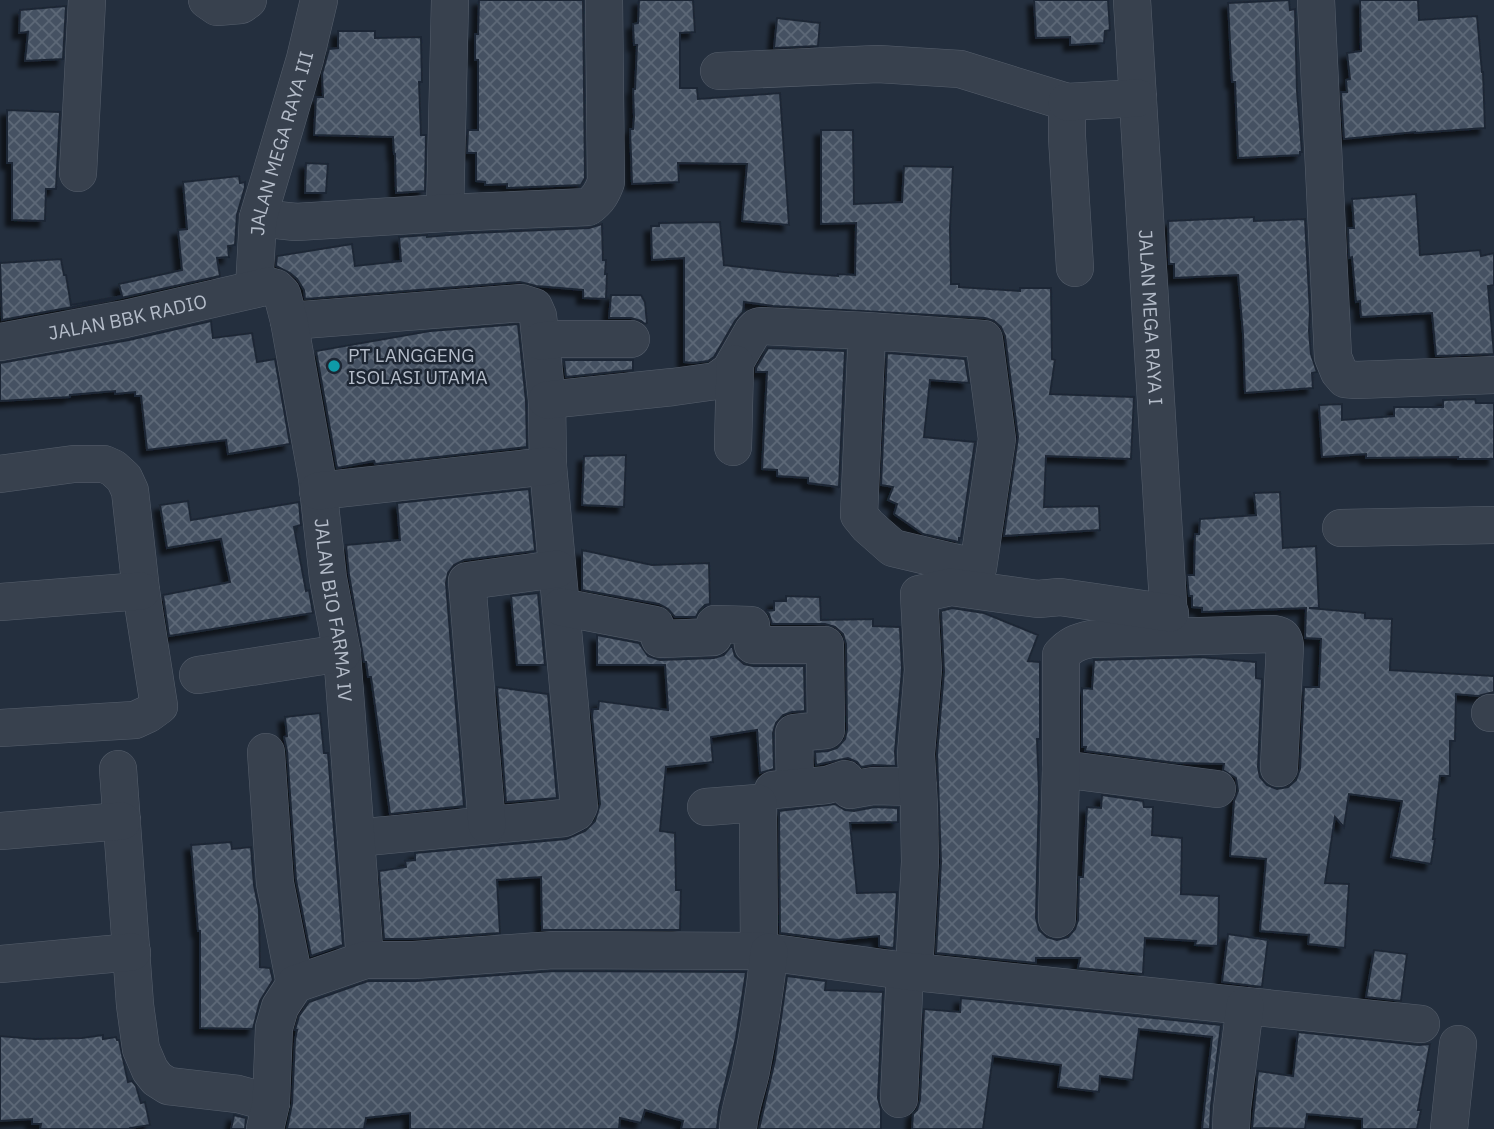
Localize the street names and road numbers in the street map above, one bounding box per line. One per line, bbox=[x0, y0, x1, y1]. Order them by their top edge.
street label: JALAN MEGA RAYA III bbox=[245, 49, 318, 236]
street label: JALAN MEGA RAYA I bbox=[1134, 229, 1168, 406]
street label: JALAN BBK RADIO bbox=[46, 289, 209, 345]
street label: JALAN BIO FARMA IV bbox=[309, 517, 358, 703]

